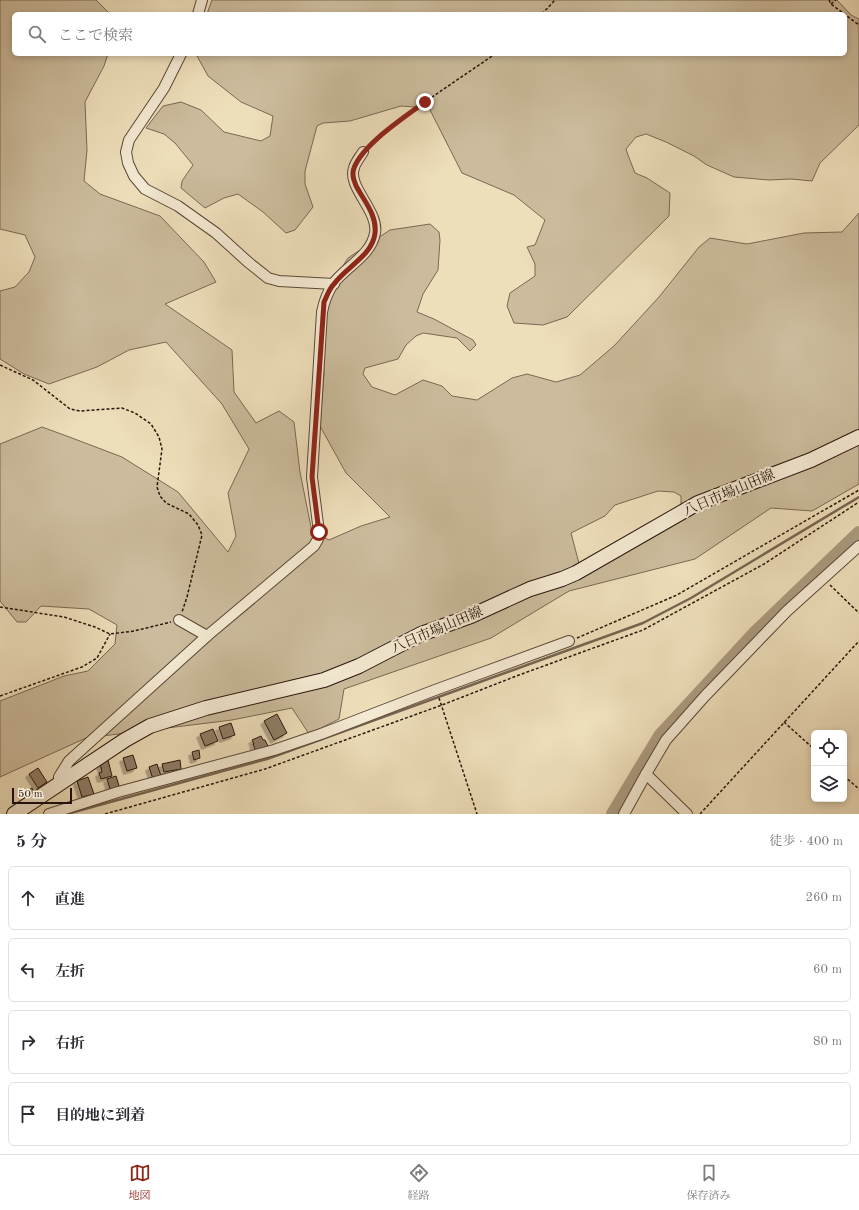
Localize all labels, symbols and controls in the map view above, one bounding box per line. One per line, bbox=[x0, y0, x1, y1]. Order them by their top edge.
search box bbox=[12, 12, 847, 56]
icon: search bbox=[26, 23, 48, 45]
text: ここで検索 bbox=[58, 29, 133, 44]
route end bbox=[416, 93, 434, 111]
street label: 八日市場山田線 bbox=[681, 466, 777, 519]
route start bbox=[310, 523, 328, 541]
street label: 八日市場山田線 bbox=[389, 603, 485, 656]
map controls bbox=[811, 730, 847, 802]
button: locate bbox=[811, 730, 847, 766]
button: layers bbox=[811, 766, 847, 802]
scale bar bbox=[12, 786, 72, 805]
text: 50 m bbox=[18, 789, 43, 800]
text: 5 分 bbox=[16, 834, 48, 851]
text: 徒歩 · 400 m bbox=[769, 835, 843, 848]
icon: ahead bbox=[17, 887, 39, 909]
text: 260 m bbox=[805, 891, 842, 904]
text: 直進 bbox=[55, 893, 85, 908]
icon: left bbox=[17, 959, 39, 981]
text: 60 m bbox=[813, 963, 842, 976]
text: 左折 bbox=[55, 965, 85, 980]
icon: right bbox=[17, 1031, 39, 1053]
text: 80 m bbox=[813, 1035, 842, 1048]
text: 右折 bbox=[55, 1037, 85, 1052]
icon: arrive bbox=[17, 1103, 39, 1125]
text: 目的地に到着 bbox=[55, 1109, 145, 1124]
tab: 地図 bbox=[129, 1162, 151, 1204]
tab: 経路 bbox=[408, 1162, 430, 1204]
tab: 保存済み bbox=[687, 1162, 731, 1204]

